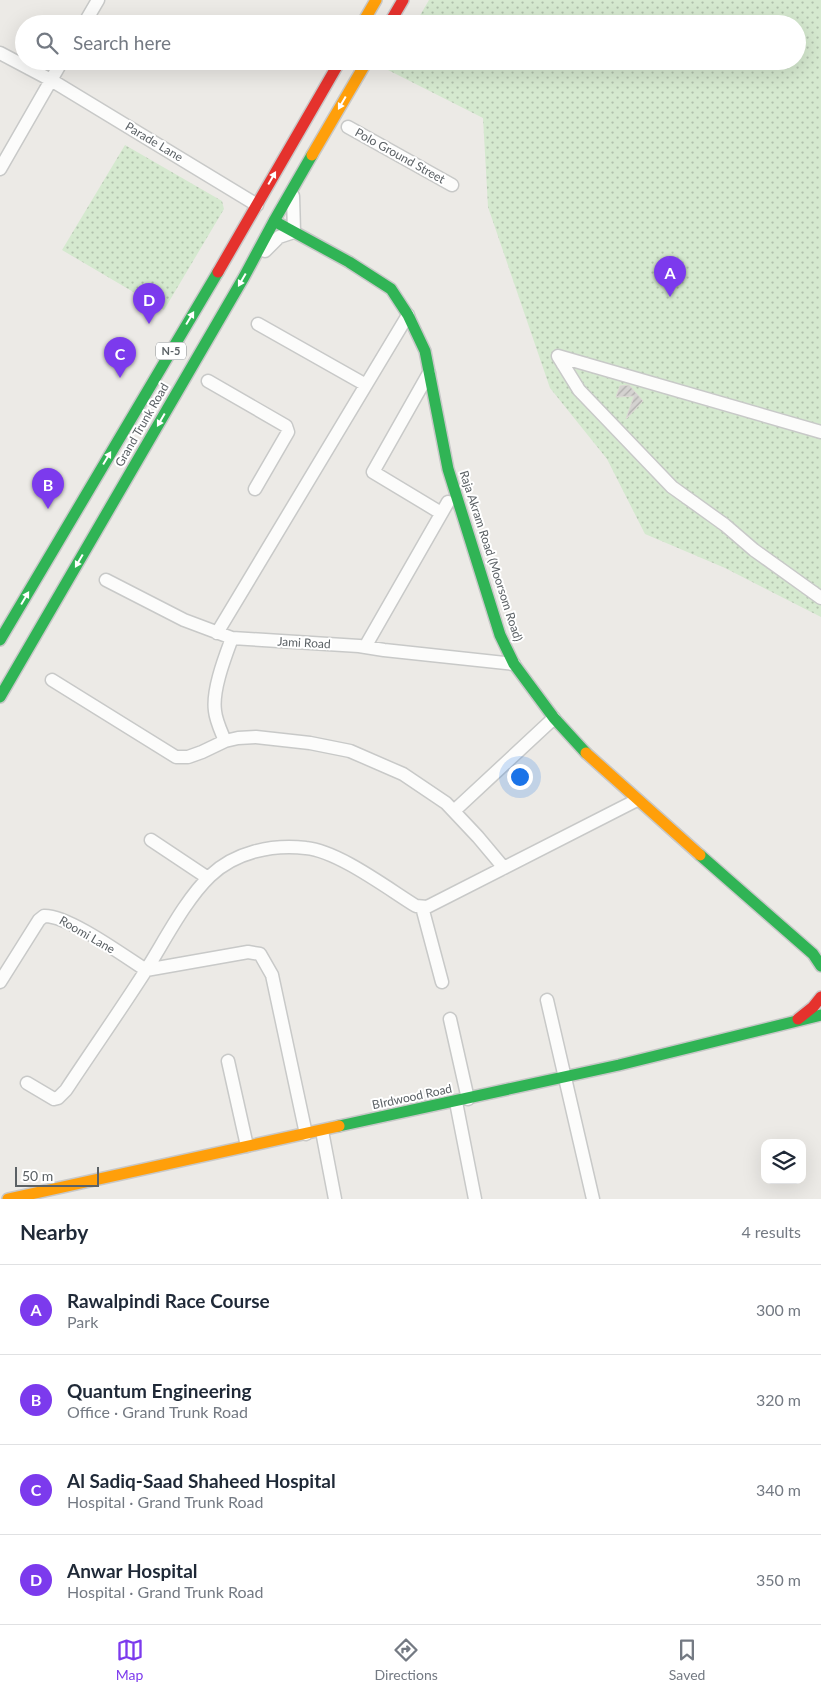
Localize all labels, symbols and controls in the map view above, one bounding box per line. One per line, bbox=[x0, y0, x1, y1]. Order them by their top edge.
search box bbox=[15, 15, 806, 70]
icon: search bbox=[33, 29, 61, 57]
text: Search here bbox=[73, 31, 171, 54]
one-way arrow bbox=[338, 96, 346, 111]
street label: Parade Lane bbox=[123, 119, 186, 165]
street label: Polo Ground Street bbox=[353, 125, 449, 187]
one-way arrow bbox=[268, 172, 277, 185]
pin: A bbox=[654, 256, 686, 297]
one-way arrow bbox=[238, 272, 246, 287]
pin: D bbox=[133, 283, 165, 324]
one-way arrow bbox=[186, 311, 194, 326]
pin: C bbox=[104, 337, 136, 378]
road number: N-5 bbox=[156, 342, 186, 360]
street label: Grand Trunk Road bbox=[111, 380, 172, 469]
one-way arrow bbox=[156, 414, 165, 427]
one-way arrow bbox=[103, 452, 112, 465]
pin: B bbox=[32, 468, 64, 509]
street label: Raja Akram Road (Moorsom Road) bbox=[457, 468, 526, 643]
one-way arrow bbox=[75, 553, 83, 568]
one-way arrow bbox=[20, 592, 29, 605]
street label: Jami Road bbox=[277, 634, 331, 651]
your location bbox=[507, 764, 533, 790]
street label: Roomi Lane bbox=[57, 913, 118, 956]
street label: BIrdwood Road bbox=[371, 1081, 453, 1112]
map controls bbox=[761, 1139, 806, 1184]
button: layers bbox=[761, 1139, 806, 1184]
scale bar bbox=[15, 1164, 99, 1187]
text: 50 m bbox=[22, 1167, 53, 1184]
text: Nearby bbox=[20, 1219, 88, 1244]
text: 4 results bbox=[741, 1222, 801, 1241]
text: Rawalpindi Race Course bbox=[67, 1289, 270, 1312]
text: A bbox=[30, 1300, 42, 1319]
text: 300 m bbox=[756, 1300, 801, 1319]
text: Park bbox=[67, 1312, 98, 1331]
text: Quantum Engineering bbox=[67, 1379, 251, 1402]
text: B bbox=[31, 1390, 41, 1409]
text: 320 m bbox=[756, 1390, 801, 1409]
text: Office · Grand Trunk Road bbox=[67, 1402, 248, 1421]
text: Al Sadiq-Saad Shaheed Hospital bbox=[67, 1469, 336, 1492]
text: C bbox=[31, 1480, 41, 1499]
text: 340 m bbox=[756, 1480, 801, 1499]
text: Hospital · Grand Trunk Road bbox=[67, 1492, 263, 1511]
text: Anwar Hospital bbox=[67, 1559, 198, 1582]
text: D bbox=[30, 1570, 42, 1589]
text: 350 m bbox=[756, 1570, 801, 1589]
text: Hospital · Grand Trunk Road bbox=[67, 1582, 263, 1601]
tab: Map bbox=[116, 1636, 144, 1683]
tab: Directions bbox=[375, 1636, 438, 1683]
tab: Saved bbox=[669, 1636, 705, 1683]

